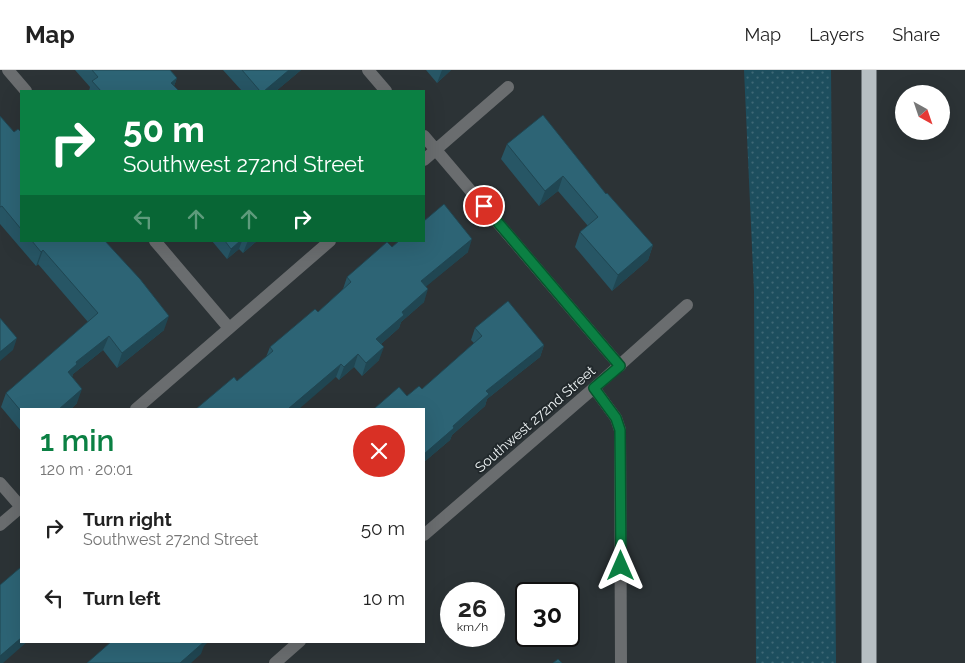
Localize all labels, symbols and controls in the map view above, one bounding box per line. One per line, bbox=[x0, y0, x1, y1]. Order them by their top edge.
text: Map bbox=[25, 20, 75, 49]
text: Map bbox=[745, 24, 781, 45]
text: Layers bbox=[809, 24, 864, 45]
text: Share bbox=[892, 24, 940, 45]
north arrow bbox=[895, 85, 950, 140]
map controls bbox=[895, 85, 950, 140]
text: 50 m bbox=[123, 109, 205, 150]
icon: right bbox=[40, 110, 105, 175]
text: Southwest 272nd Street bbox=[123, 151, 364, 177]
pin bbox=[463, 185, 505, 227]
icon: arrive bbox=[470, 192, 498, 220]
icon: left bbox=[129, 205, 157, 233]
icon: ahead bbox=[182, 205, 210, 233]
icon: ahead bbox=[235, 205, 263, 233]
icon: right bbox=[288, 205, 316, 233]
street label: Southwest 272nd Street bbox=[472, 362, 598, 475]
text: 1 min bbox=[40, 423, 115, 458]
button: close bbox=[353, 425, 405, 477]
text: 120 m · 20:01 bbox=[40, 460, 133, 479]
text: Turn right bbox=[83, 508, 172, 530]
icon: right bbox=[40, 514, 68, 542]
text: 50 m bbox=[361, 517, 405, 539]
text: Southwest 272nd Street bbox=[83, 530, 258, 549]
position arrow bbox=[594, 539, 646, 591]
speed limit sign: 30 bbox=[515, 582, 580, 647]
icon: left bbox=[40, 584, 68, 612]
text: Turn left bbox=[83, 587, 160, 609]
text: 10 m bbox=[363, 587, 405, 609]
text: 26 bbox=[458, 593, 487, 623]
text: km/h bbox=[457, 620, 488, 634]

